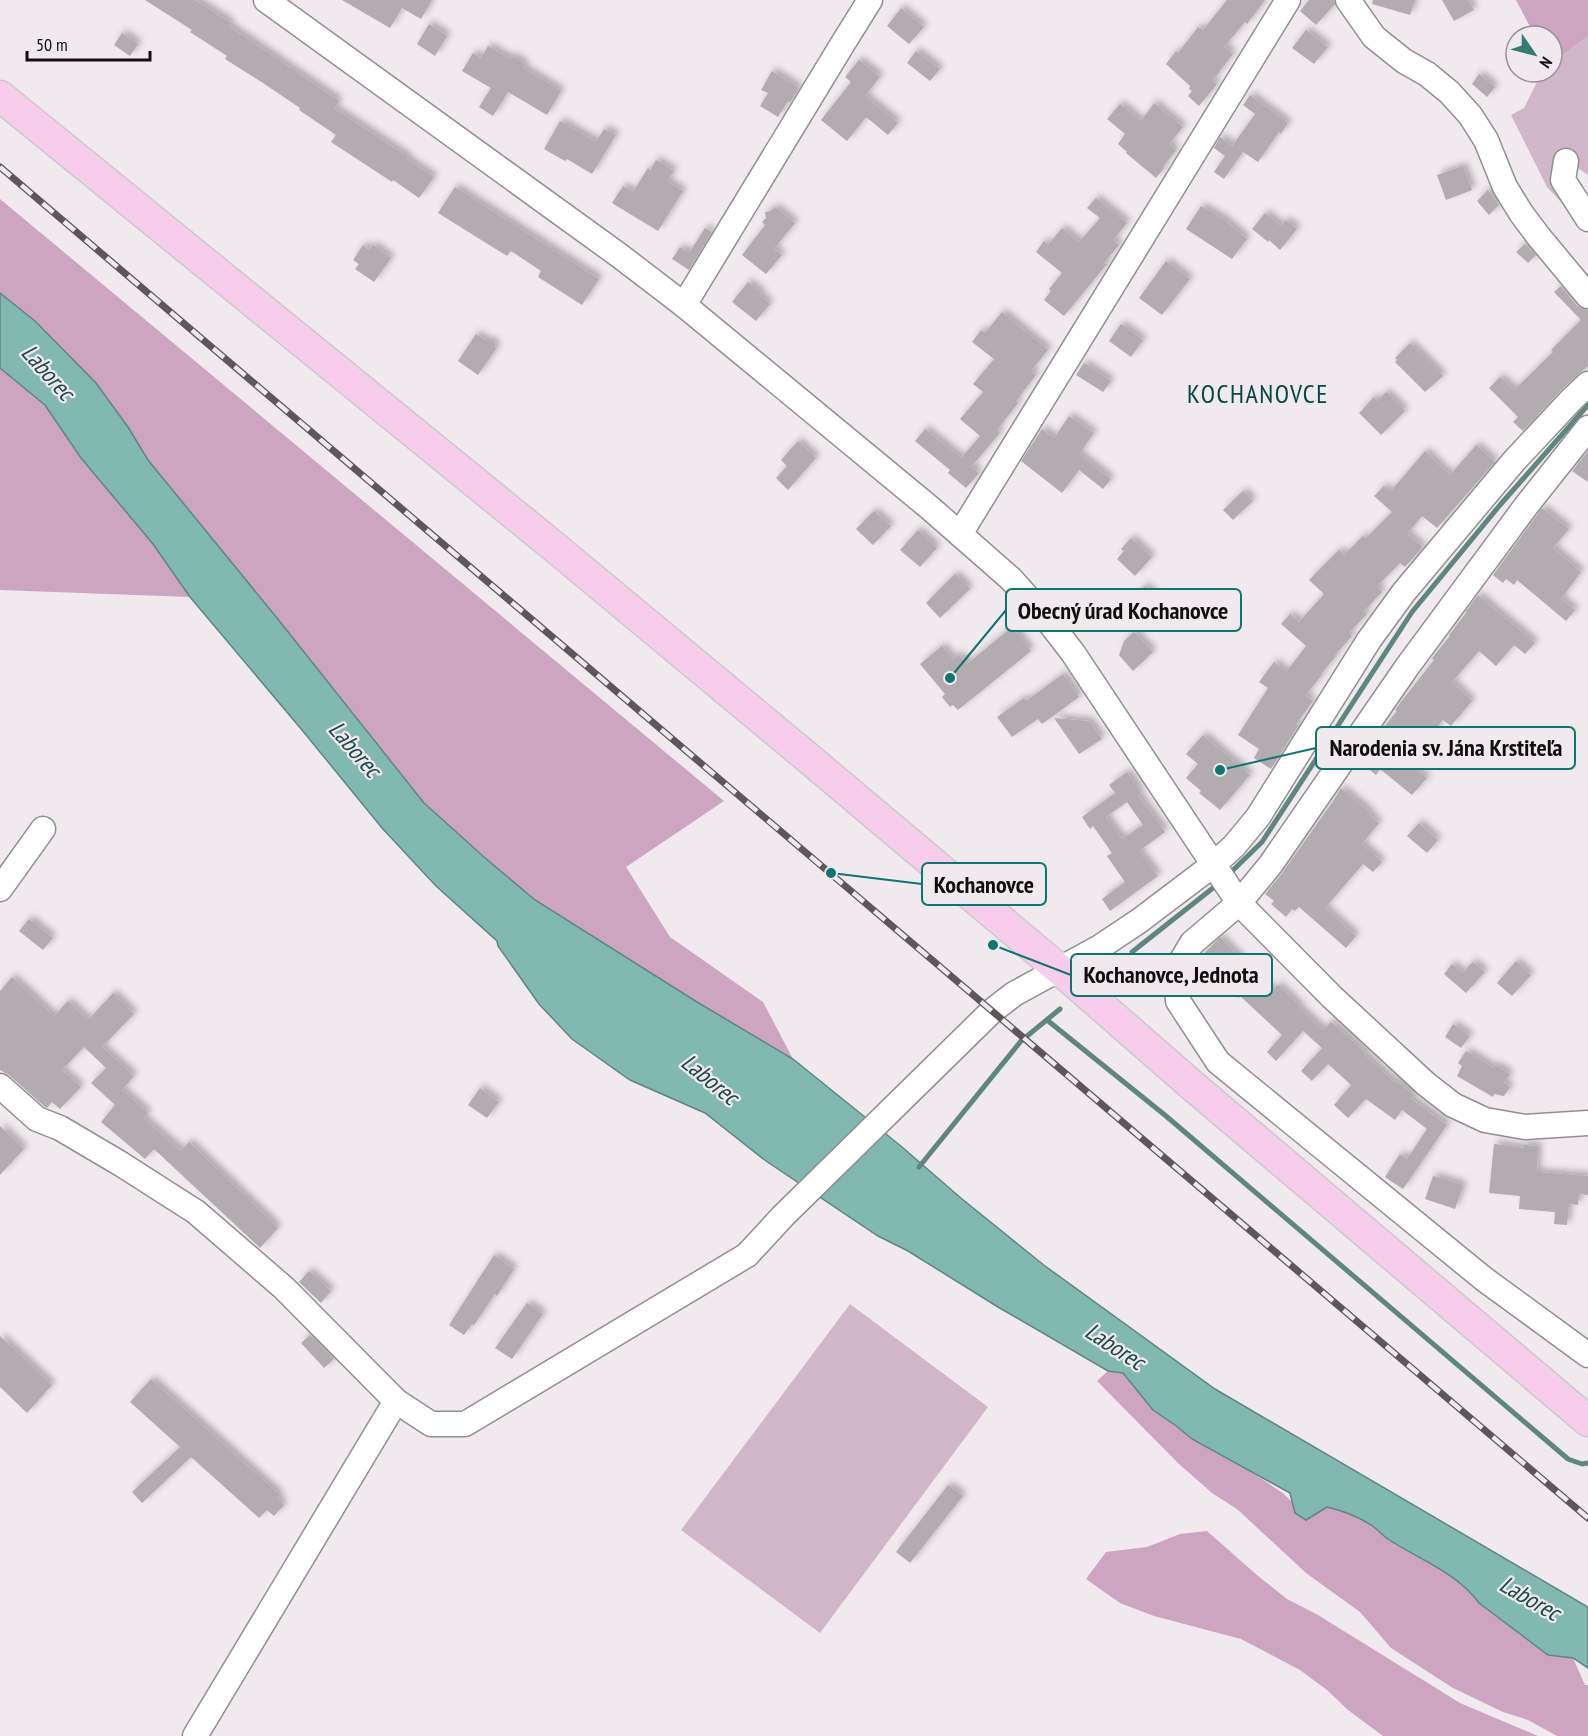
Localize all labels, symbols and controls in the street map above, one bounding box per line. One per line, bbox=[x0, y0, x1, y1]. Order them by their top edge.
scale bar bbox=[27, 24, 150, 62]
north arrow bbox=[1504, 24, 1564, 84]
text: 50 m bbox=[36, 33, 68, 56]
text: N bbox=[1536, 53, 1557, 72]
water label: Laborec bbox=[15, 338, 83, 408]
district label: KOCHANOVCE bbox=[1187, 377, 1329, 410]
callout: Obecný úrad Kochanovce bbox=[1006, 589, 1241, 631]
text: Obecný úrad Kochanovce bbox=[1018, 595, 1228, 626]
water label: Laborec bbox=[322, 714, 390, 785]
callout: Narodenia sv. Jána Krstiteľa bbox=[1316, 727, 1575, 769]
text: Narodenia sv. Jána Krstiteľa bbox=[1329, 732, 1563, 763]
callout: Kochanovce bbox=[922, 863, 1046, 905]
text: Kochanovce bbox=[934, 869, 1034, 900]
callout: Kochanovce, Jednota bbox=[1071, 954, 1272, 996]
text: Kochanovce, Jednota bbox=[1083, 959, 1259, 990]
water label: Laborec bbox=[675, 1047, 747, 1113]
water label: Laborec bbox=[1079, 1315, 1153, 1378]
water label: Laborec bbox=[1494, 1568, 1568, 1629]

